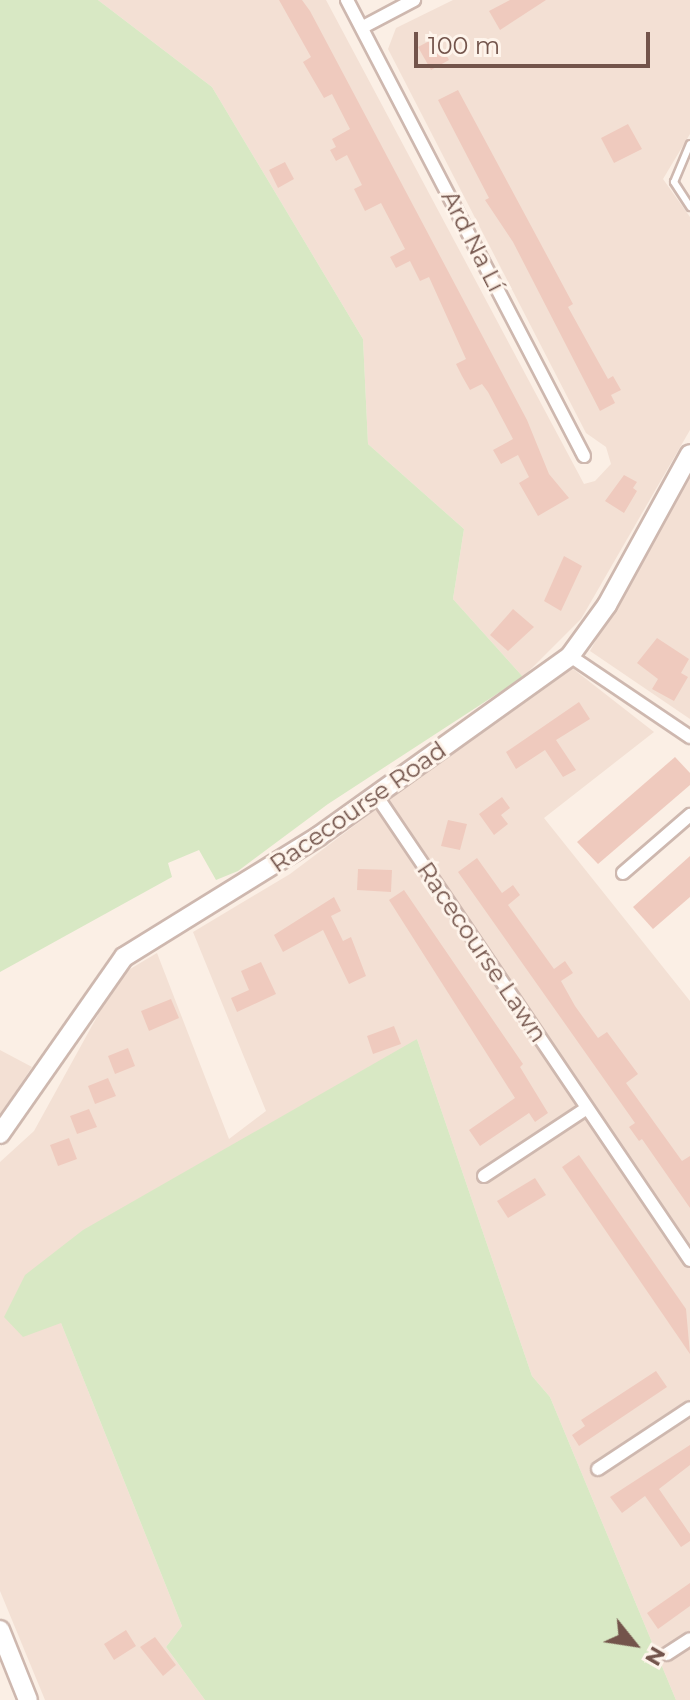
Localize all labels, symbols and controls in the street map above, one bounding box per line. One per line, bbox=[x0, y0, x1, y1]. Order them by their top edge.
scale bar bbox=[418, 16, 654, 66]
text: 100 m bbox=[428, 31, 500, 60]
street label: Ard Na Lí bbox=[435, 186, 511, 296]
street label: Racecourse Road bbox=[264, 735, 452, 879]
street label: Racecourse Lawn bbox=[411, 856, 553, 1048]
north arrow bbox=[594, 1604, 674, 1684]
text: N bbox=[639, 1642, 671, 1671]

